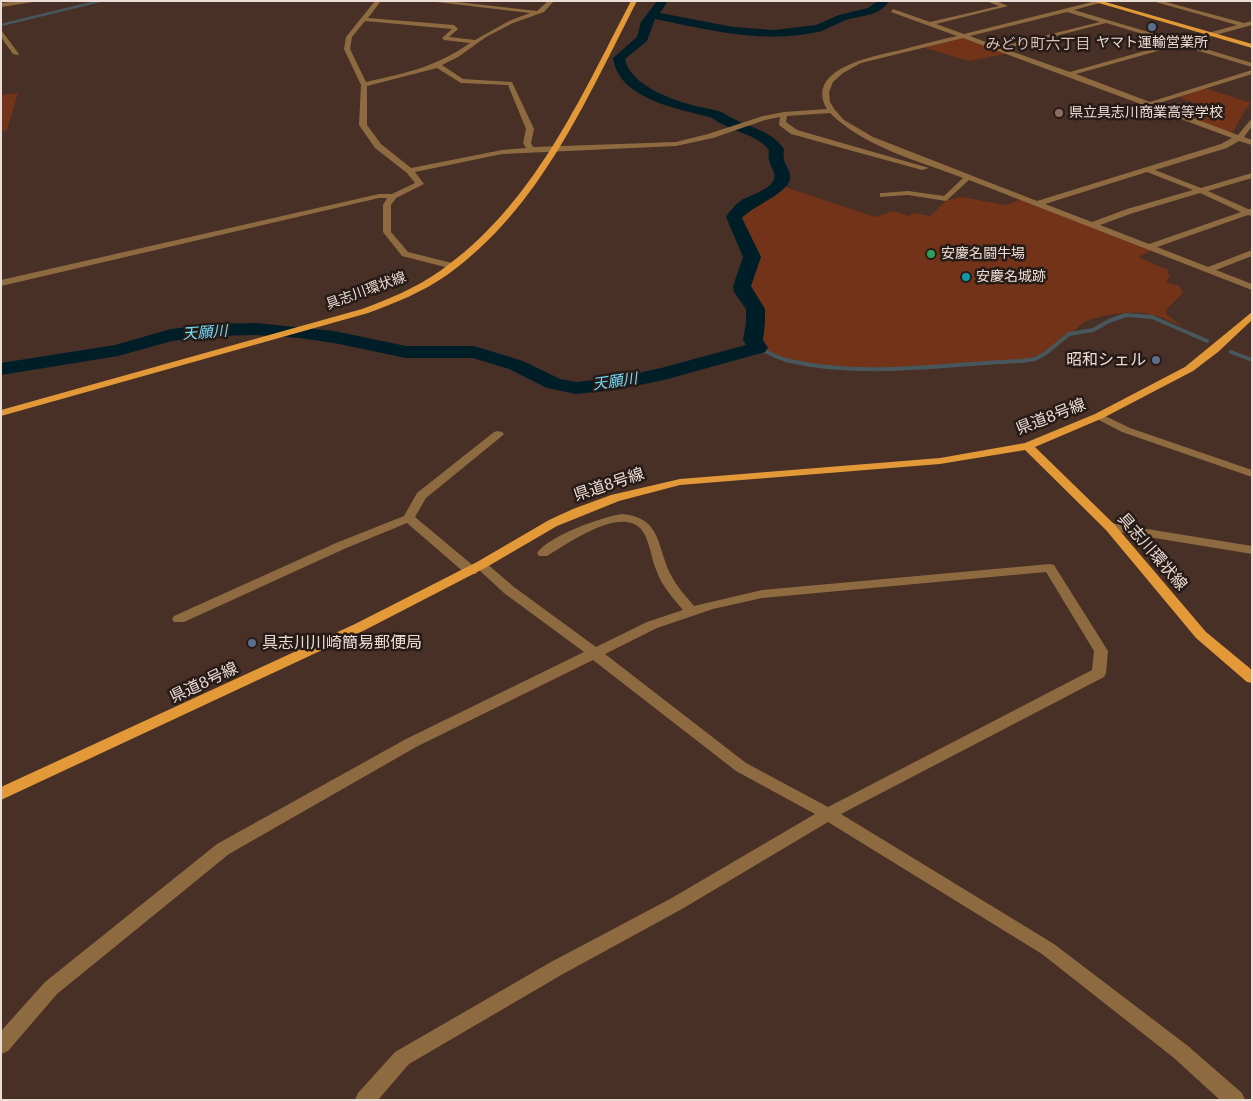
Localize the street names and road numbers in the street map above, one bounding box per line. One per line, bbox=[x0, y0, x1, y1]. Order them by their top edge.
street label: 具志川環状線 bbox=[324, 269, 408, 313]
street label: 県道8号線 bbox=[1014, 395, 1088, 439]
street label: 県道8号線 bbox=[571, 465, 647, 505]
street label: 具志川環状線 bbox=[1113, 509, 1191, 595]
street label: 県道8号線 bbox=[167, 659, 241, 707]

